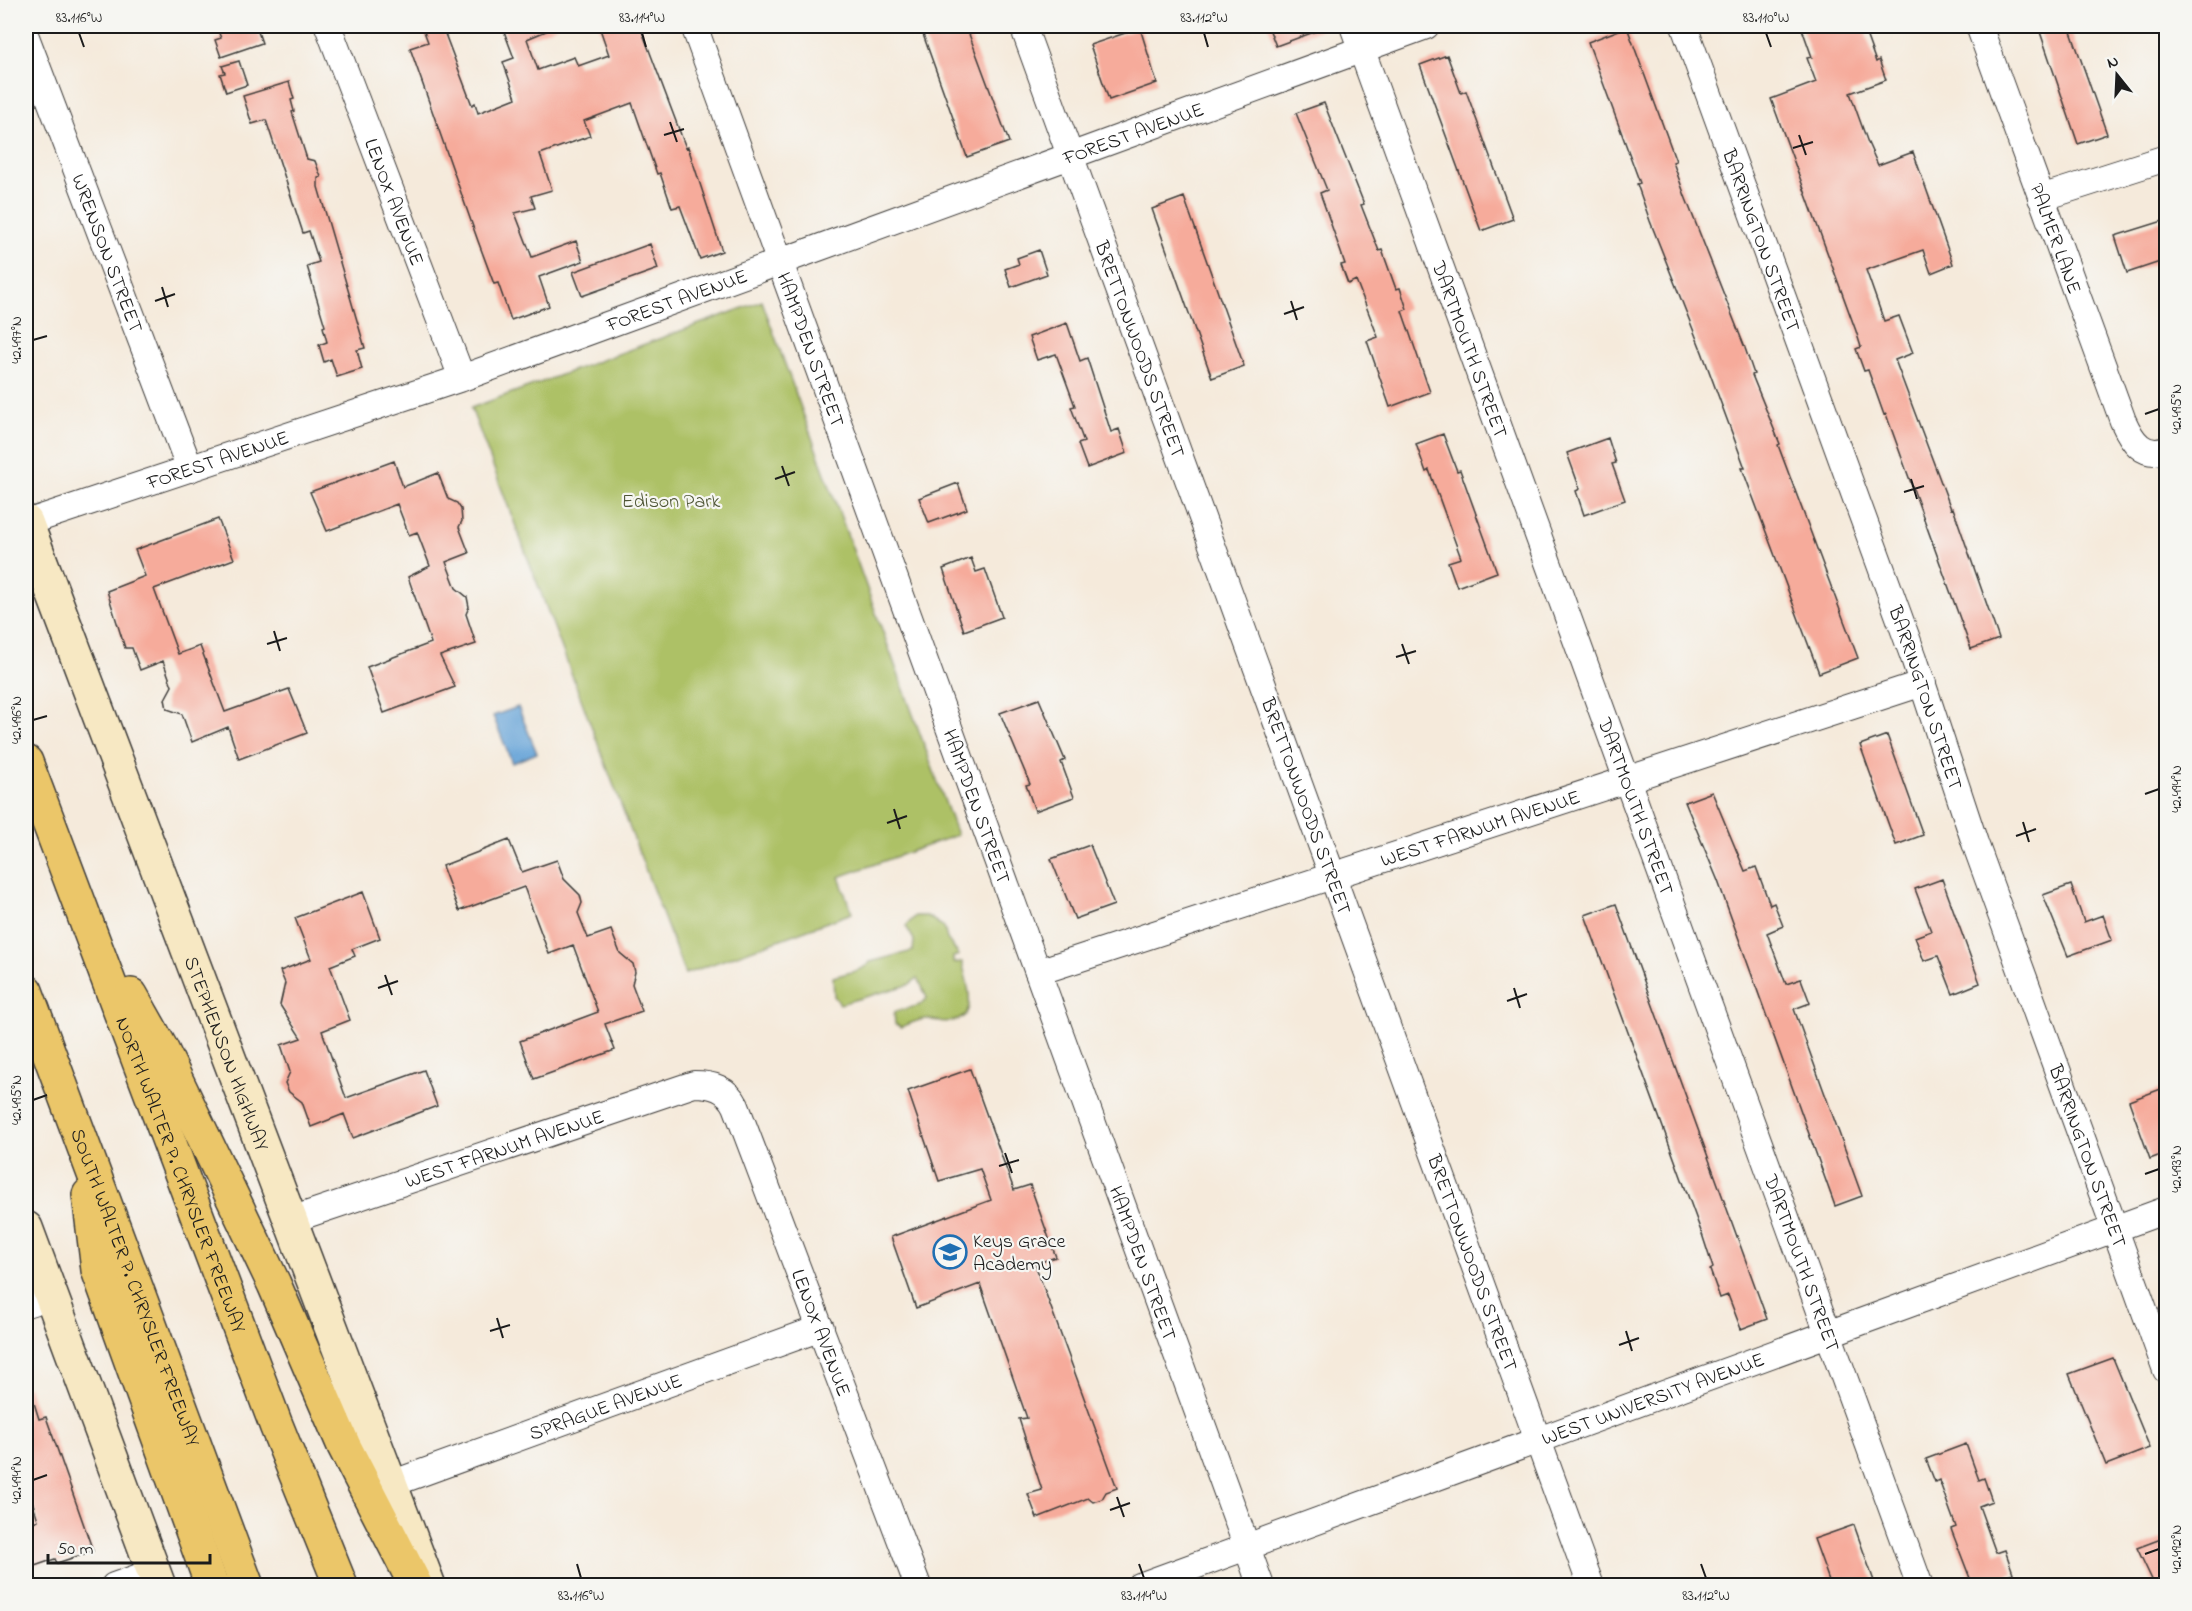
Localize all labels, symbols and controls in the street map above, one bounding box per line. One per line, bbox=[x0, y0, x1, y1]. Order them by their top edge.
text: 83.116°W bbox=[56, 7, 102, 29]
text: 83.114°W bbox=[619, 7, 665, 29]
text: 83.112°W bbox=[1180, 7, 1228, 29]
text: 83.110°W bbox=[1743, 7, 1789, 29]
north arrow bbox=[2087, 45, 2147, 105]
text: N bbox=[2104, 49, 2122, 76]
street label: FOREST AVENUE bbox=[1059, 96, 1208, 175]
street label: LENOX AVENUE bbox=[355, 135, 430, 270]
street label: BARRINGTON STREET bbox=[1713, 145, 1806, 337]
street label: WRENSON STREET bbox=[62, 170, 149, 337]
street label: PALMER LANE bbox=[2021, 180, 2088, 299]
street label: BRETTONWOODS STREET bbox=[1085, 237, 1191, 463]
street label: DARTMOUTH STREET bbox=[1422, 257, 1514, 443]
street label: FOREST AVENUE bbox=[602, 263, 752, 341]
street label: HAMPDEN STREET bbox=[768, 269, 851, 432]
text: 42.497°N bbox=[6, 316, 28, 364]
text: 42.495°N bbox=[2166, 384, 2188, 434]
street label: FOREST AVENUE bbox=[143, 425, 293, 499]
park label: Edison Park bbox=[622, 488, 721, 517]
street label: BARRINGTON STREET bbox=[1879, 601, 1969, 794]
street label: BRETTONWOODS STREET bbox=[1252, 693, 1357, 919]
text: 42.496°N bbox=[6, 696, 28, 744]
street label: DARTMOUTH STREET bbox=[1588, 713, 1680, 900]
street label: HAMPDEN STREET bbox=[934, 725, 1017, 888]
text: 42.494°N bbox=[2166, 765, 2188, 813]
street label: WEST FARNUM AVENUE bbox=[1377, 784, 1585, 876]
street label: STEPHENSON HIGHWAY bbox=[175, 953, 275, 1156]
street label: NORTH WALTER P. CHRYSLER FREEWAY bbox=[106, 1013, 252, 1338]
street label: BARRINGTON STREET bbox=[2039, 1060, 2132, 1252]
text: 42.495°N bbox=[6, 1075, 28, 1125]
street label: WEST FARNUM AVENUE bbox=[401, 1103, 608, 1198]
street label: SOUTH WALTER P. CHRYSLER FREEWAY bbox=[61, 1125, 206, 1451]
text: 42.493°N bbox=[2166, 1145, 2188, 1193]
street label: BRETTONWOODS STREET bbox=[1418, 1150, 1524, 1376]
street label: DARTMOUTH STREET bbox=[1754, 1170, 1846, 1356]
street label: HAMPDEN STREET bbox=[1100, 1182, 1183, 1345]
place label: Keys Grace Academy bbox=[973, 1228, 1065, 1280]
school or university icon: Keys Grace Academy bbox=[932, 1234, 968, 1270]
street label: LENOX AVENUE bbox=[782, 1266, 857, 1401]
street label: WEST UNIVERSITY AVENUE bbox=[1538, 1346, 1769, 1455]
street label: SPRAGUE AVENUE bbox=[526, 1367, 687, 1450]
text: 42.494°N bbox=[6, 1456, 28, 1504]
text: 42.492°N bbox=[2166, 1525, 2188, 1574]
scale bar bbox=[48, 1527, 210, 1565]
text: 50 m bbox=[57, 1537, 94, 1563]
text: 83.116°W bbox=[558, 1585, 604, 1607]
text: 83.114°W bbox=[1121, 1585, 1167, 1607]
text: 83.112°W bbox=[1682, 1585, 1730, 1607]

